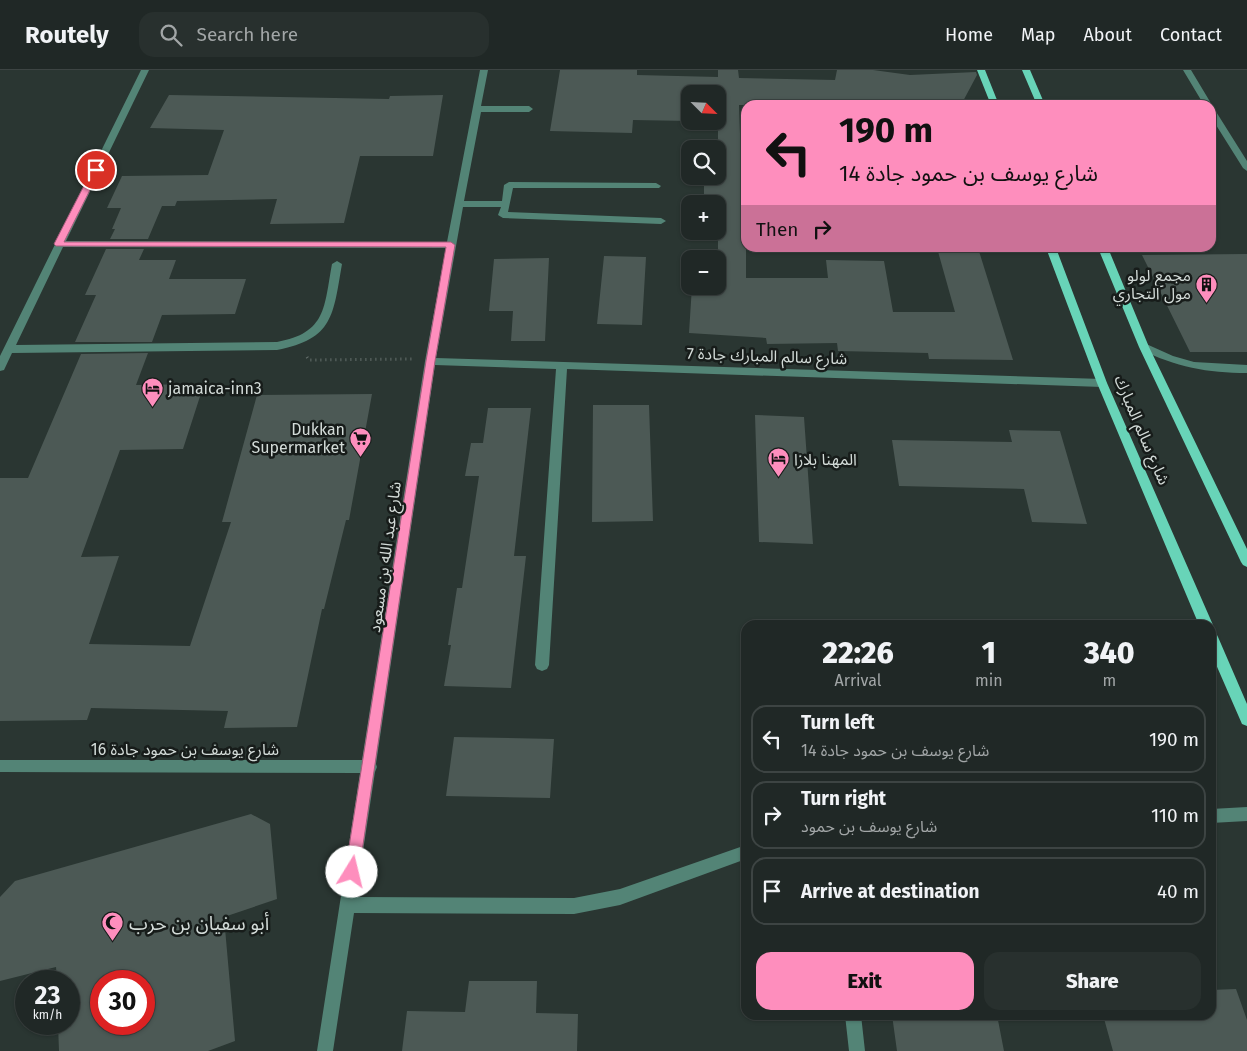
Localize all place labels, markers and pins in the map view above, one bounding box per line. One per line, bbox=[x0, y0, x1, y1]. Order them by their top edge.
pin bbox=[75, 149, 117, 191]
place label: مجمع لولو مول التجاري bbox=[1113, 266, 1191, 305]
building icon: مجمع لولو مول التجاري bbox=[1195, 272, 1219, 303]
hotel icon: jamaica-inn3 bbox=[140, 376, 164, 407]
place label: jamaica-inn3 bbox=[167, 379, 262, 398]
place label: Dukkan Supermarket bbox=[251, 420, 345, 457]
supermarket icon: Dukkan Supermarket bbox=[349, 426, 373, 457]
hotel icon: المهنا بلازا bbox=[766, 447, 790, 478]
place label: المهنا بلازا bbox=[794, 450, 857, 469]
mosque icon: أبو سفيان بن حرب bbox=[101, 911, 125, 942]
place label: أبو سفيان بن حرب bbox=[129, 912, 269, 935]

